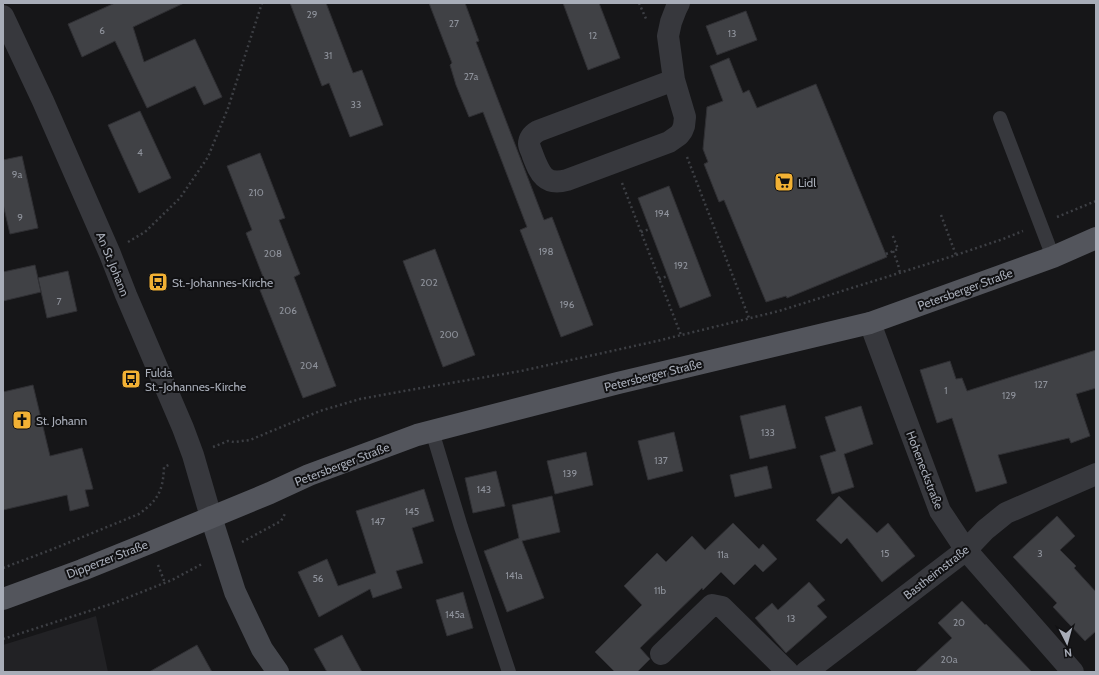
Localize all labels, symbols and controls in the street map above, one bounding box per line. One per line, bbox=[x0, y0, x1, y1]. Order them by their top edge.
house number: 29 bbox=[307, 8, 318, 21]
house number: 27 bbox=[449, 17, 459, 30]
house number: 6 bbox=[99, 24, 105, 37]
house number: 13 bbox=[728, 27, 736, 40]
house number: 12 bbox=[589, 29, 597, 42]
house number: 31 bbox=[324, 49, 332, 62]
house number: 27a bbox=[464, 70, 479, 83]
house number: 33 bbox=[351, 98, 361, 111]
house number: 4 bbox=[137, 146, 143, 159]
house number: 9a bbox=[12, 168, 22, 181]
supermarket icon: Lidl bbox=[773, 171, 795, 193]
place label: Lidl bbox=[798, 175, 816, 190]
house number: 210 bbox=[248, 186, 264, 199]
house number: 194 bbox=[655, 207, 670, 220]
house number: 9 bbox=[17, 211, 23, 224]
street label: An St. Johann bbox=[93, 230, 133, 299]
house number: 198 bbox=[538, 245, 554, 258]
house number: 208 bbox=[264, 247, 282, 260]
house number: 192 bbox=[674, 259, 688, 272]
street label: Petersberger Straße bbox=[915, 265, 1015, 313]
bus stop icon: St.-Johannes-Kirche bbox=[147, 271, 169, 293]
place label: St.-Johannes-Kirche bbox=[172, 275, 273, 290]
house number: 202 bbox=[420, 276, 438, 289]
house number: 7 bbox=[56, 295, 62, 308]
house number: 196 bbox=[560, 298, 575, 311]
house number: 206 bbox=[279, 304, 297, 317]
house number: 200 bbox=[439, 328, 459, 341]
street label: Petersberger Straße bbox=[603, 356, 703, 394]
house number: 204 bbox=[300, 359, 318, 372]
place label: Fulda St.-Johannes-Kirche bbox=[145, 365, 246, 394]
bus stop icon: Fulda St.-Johannes-Kirche bbox=[120, 368, 142, 390]
house number: 127 bbox=[1034, 378, 1048, 391]
house number: 1 bbox=[944, 384, 948, 397]
house number: 129 bbox=[1002, 389, 1016, 402]
church icon: St. Johann bbox=[11, 409, 33, 431]
place label: St. Johann bbox=[36, 413, 88, 428]
house number: 133 bbox=[761, 426, 775, 439]
street label: Hoheneckstraße bbox=[903, 429, 947, 511]
street label: Petersberger Straße bbox=[293, 439, 391, 489]
house number: 137 bbox=[654, 454, 668, 467]
house number: 139 bbox=[563, 467, 577, 480]
house number: 143 bbox=[477, 483, 491, 496]
house number: 145 bbox=[405, 505, 419, 518]
house number: 147 bbox=[371, 515, 385, 528]
street label: Dipperzer Straße bbox=[64, 537, 150, 581]
street label: Bastheimstraße bbox=[900, 542, 972, 602]
house number: 15 bbox=[881, 547, 889, 560]
house number: 3 bbox=[1037, 547, 1043, 560]
house number: 11a bbox=[717, 548, 729, 561]
house number: 141a bbox=[505, 569, 523, 582]
house number: 56 bbox=[312, 572, 324, 585]
house number: 11b bbox=[654, 584, 666, 597]
house number: 145a bbox=[445, 608, 465, 621]
house number: 13 bbox=[787, 612, 795, 625]
house number: 20 bbox=[953, 616, 965, 629]
north arrow bbox=[1047, 623, 1087, 663]
text: N bbox=[1063, 646, 1073, 660]
house number: 20a bbox=[940, 653, 958, 666]

